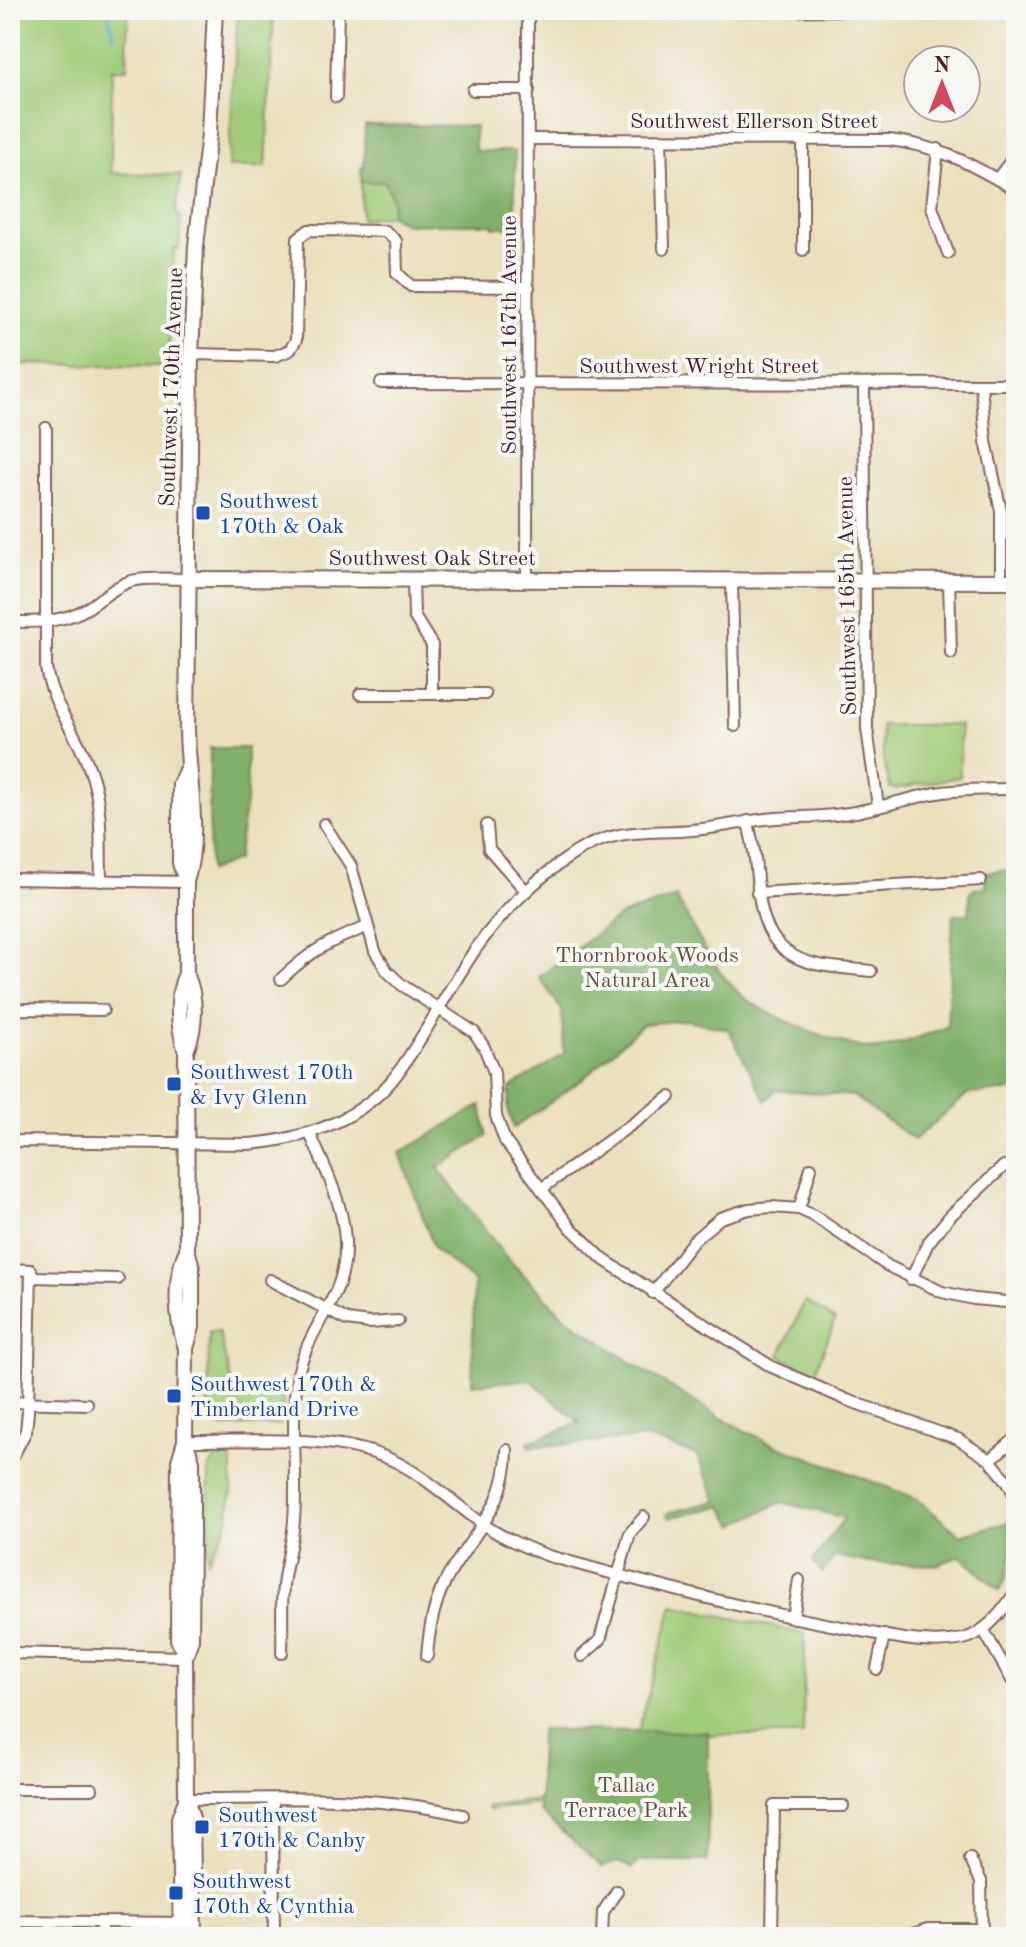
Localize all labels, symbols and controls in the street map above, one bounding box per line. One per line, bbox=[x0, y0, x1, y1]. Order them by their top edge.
north arrow bbox=[902, 44, 982, 124]
text: N bbox=[934, 55, 951, 77]
street label: Southwest Ellerson Street bbox=[630, 111, 878, 133]
street label: Southwest 167th Avenue bbox=[499, 215, 521, 455]
street label: Southwest 170th Avenue bbox=[157, 267, 187, 507]
street label: Southwest Wright Street bbox=[579, 356, 819, 378]
street label: Southwest 165th Avenue bbox=[835, 476, 861, 716]
place label: Southwest 170th & Oak bbox=[219, 491, 344, 538]
marker: Southwest 170th & Oak bbox=[194, 504, 212, 522]
street label: Southwest Oak Street bbox=[328, 548, 536, 570]
park label: Thornbrook Woods Natural Area bbox=[555, 945, 739, 992]
place label: Southwest 170th & Ivy Glenn bbox=[190, 1062, 353, 1109]
marker: Southwest 170th & Ivy Glenn bbox=[165, 1075, 183, 1093]
place label: Southwest 170th & Timberland Drive bbox=[190, 1374, 377, 1421]
marker: Southwest 170th & Timberland Drive bbox=[165, 1387, 183, 1405]
park label: Tallac Terrace Park bbox=[564, 1775, 688, 1822]
place label: Southwest 170th & Canby bbox=[218, 1805, 366, 1852]
marker: Southwest 170th & Canby bbox=[193, 1818, 211, 1836]
place label: Southwest 170th & Cynthia bbox=[192, 1871, 354, 1918]
marker: Southwest 170th & Cynthia bbox=[167, 1884, 185, 1902]

